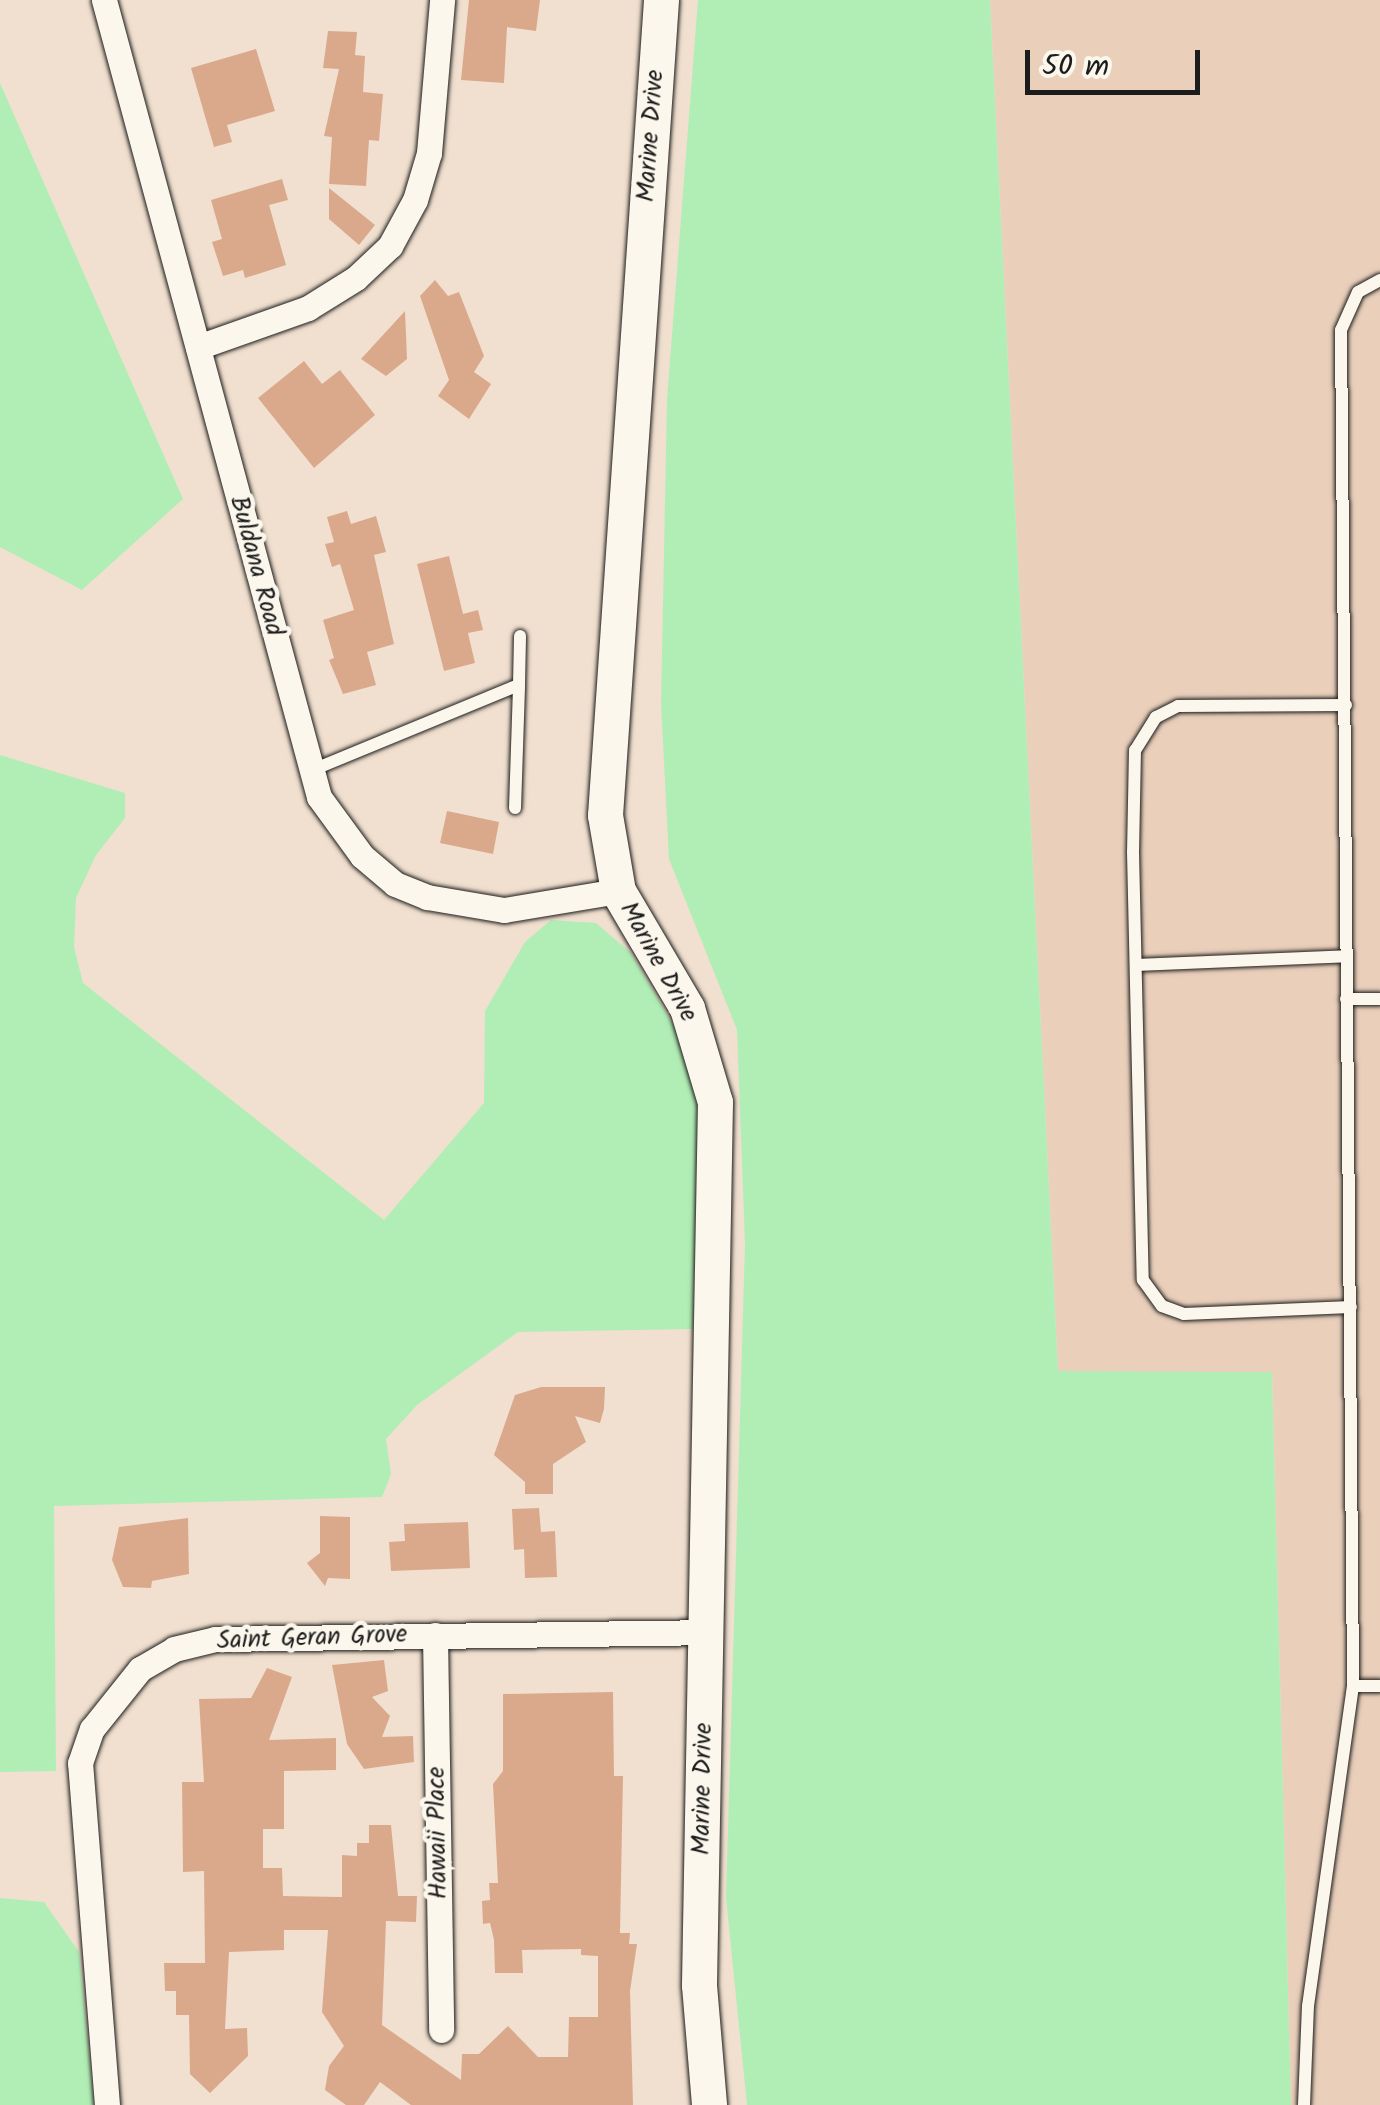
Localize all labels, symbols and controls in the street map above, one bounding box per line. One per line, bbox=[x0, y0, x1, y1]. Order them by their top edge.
scale bar bbox=[1030, 30, 1205, 92]
text: 50 m bbox=[1042, 43, 1109, 91]
street label: Marine Drive bbox=[631, 69, 671, 203]
street label: Buldana Road bbox=[223, 493, 289, 639]
street label: Marine Drive bbox=[613, 897, 703, 1027]
street label: Saint Geran Grove bbox=[216, 1620, 408, 1656]
street label: Marine Drive bbox=[687, 1723, 719, 1855]
street label: Hawaii Place bbox=[422, 1766, 454, 1900]

